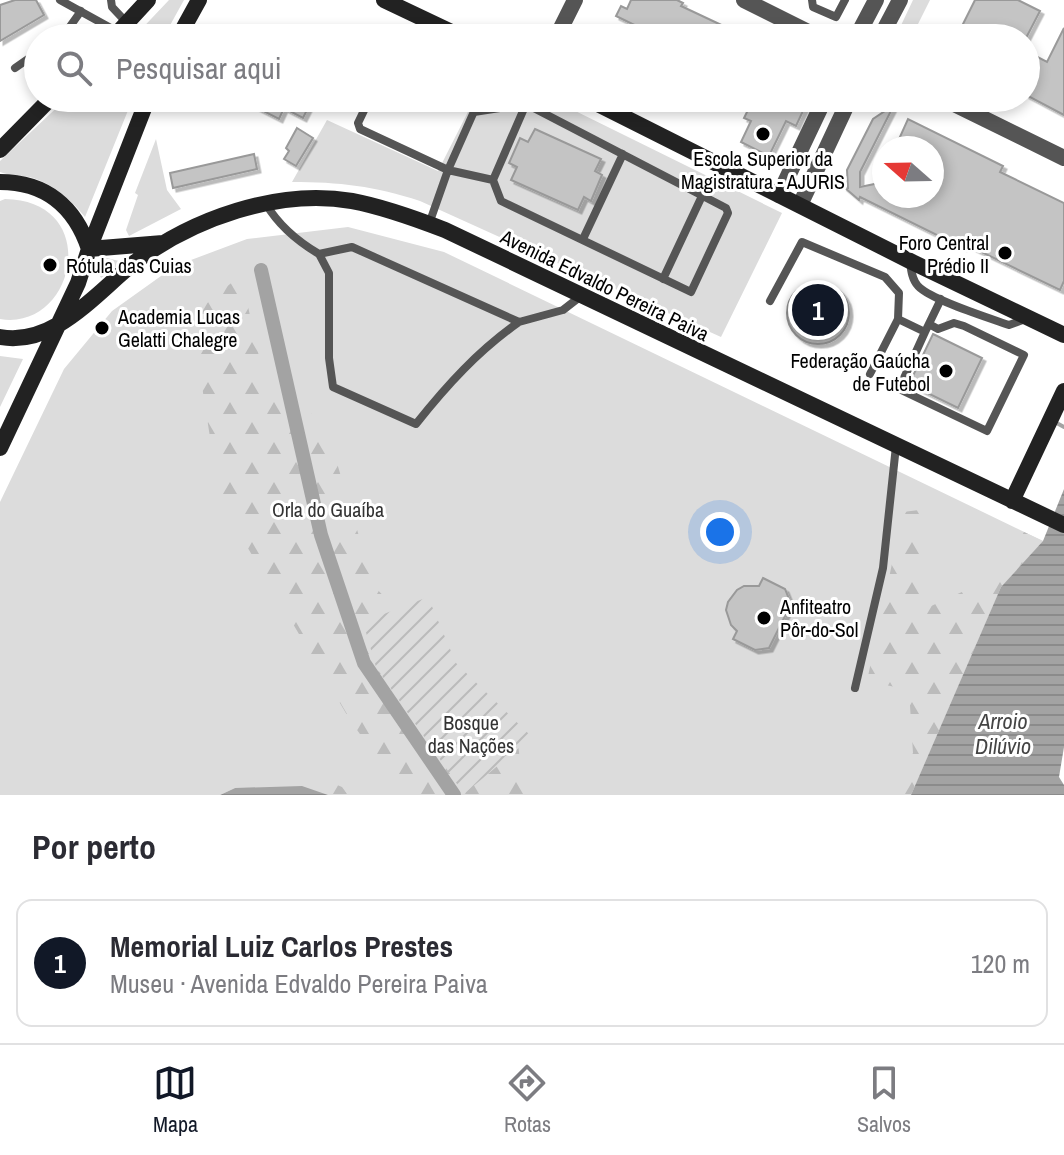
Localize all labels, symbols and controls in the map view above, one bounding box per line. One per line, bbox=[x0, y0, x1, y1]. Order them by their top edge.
search box bbox=[24, 24, 1040, 112]
icon: search bbox=[52, 46, 96, 90]
text: Pesquisar aqui bbox=[116, 48, 281, 88]
marker: Escola Superior da Magistratura - AJURIS bbox=[754, 125, 772, 143]
north arrow bbox=[872, 136, 944, 208]
place label: Escola Superior da Magistratura - AJURIS bbox=[681, 145, 845, 195]
street label: Avenida Edvaldo Pereira Paiva bbox=[495, 222, 714, 347]
place label: Foro Central Prédio II bbox=[899, 229, 989, 279]
marker: Foro Central Prédio II bbox=[996, 244, 1014, 262]
place label: Rótula das Cuias bbox=[66, 252, 192, 279]
marker: Rótula das Cuias bbox=[41, 256, 59, 274]
pin: 1 bbox=[792, 280, 844, 340]
place label: Academia Lucas Gelatti Chalegre bbox=[117, 303, 240, 353]
marker: Academia Lucas Gelatti Chalegre bbox=[93, 319, 111, 337]
place label: Federação Gaúcha de Futebol bbox=[790, 347, 930, 397]
marker: Federação Gaúcha de Futebol bbox=[937, 362, 955, 380]
park label: Orla do Guaíba bbox=[272, 496, 384, 523]
your location bbox=[700, 512, 740, 552]
place label: Anfiteatro Pôr-do-Sol bbox=[779, 593, 858, 643]
marker: Anfiteatro Pôr-do-Sol bbox=[755, 609, 773, 627]
water label: Arroio Dilúvio bbox=[975, 706, 1031, 761]
park label: Bosque das Nações bbox=[428, 709, 514, 759]
text: Por perto bbox=[32, 824, 156, 870]
text: Memorial Luiz Carlos Prestes bbox=[110, 926, 453, 966]
text: 1 bbox=[54, 946, 66, 981]
text: 120 m bbox=[971, 946, 1030, 981]
text: Museu · Avenida Edvaldo Pereira Paiva bbox=[110, 966, 488, 1001]
tab: Mapa bbox=[153, 1061, 198, 1139]
tab: Rotas bbox=[504, 1061, 551, 1139]
tab: Salvos bbox=[857, 1061, 911, 1139]

